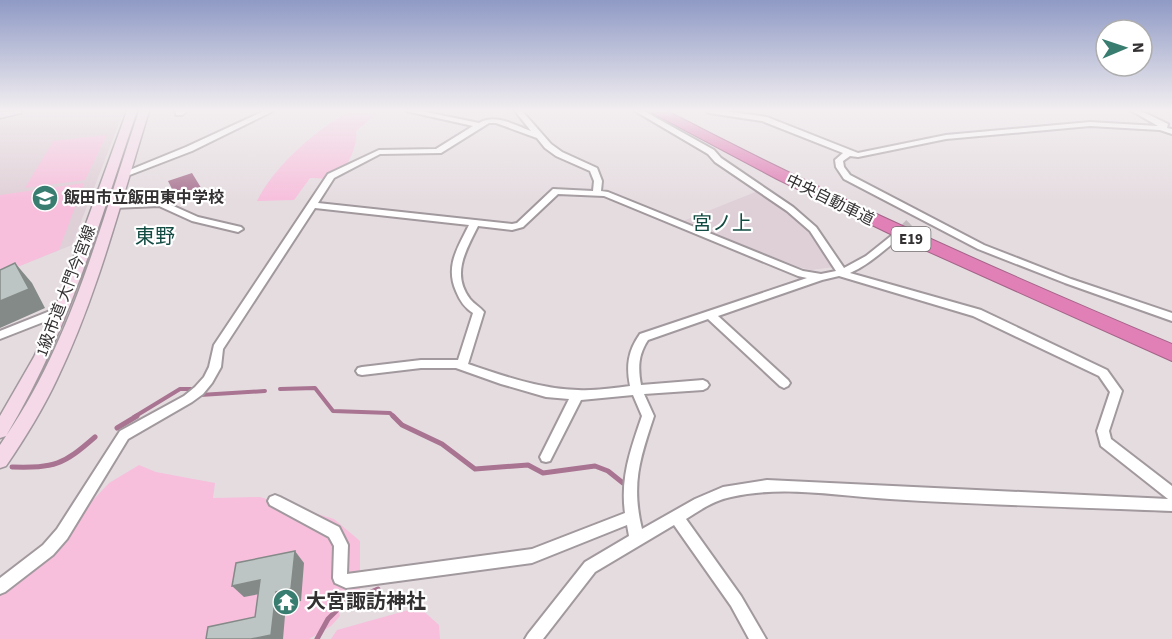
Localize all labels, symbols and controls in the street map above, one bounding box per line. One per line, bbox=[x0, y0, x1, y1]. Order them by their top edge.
north arrow bbox=[1094, 18, 1154, 78]
text: N bbox=[1127, 42, 1149, 53]
street label: 中央自動車道 bbox=[782, 169, 878, 231]
school or university icon: 飯田市立飯田東中学校 bbox=[30, 183, 60, 213]
place label: 飯田市立飯田東中学校 bbox=[63, 187, 224, 209]
district label: 宮ノ上 bbox=[692, 210, 752, 238]
street label: 1級市道 大門今宮線 bbox=[31, 222, 101, 360]
district label: 東野 bbox=[135, 223, 175, 251]
road number: E19 bbox=[892, 227, 930, 251]
temple icon: 大宮諏訪神社 bbox=[271, 587, 301, 617]
place label: 大宮諏訪神社 bbox=[306, 588, 426, 616]

